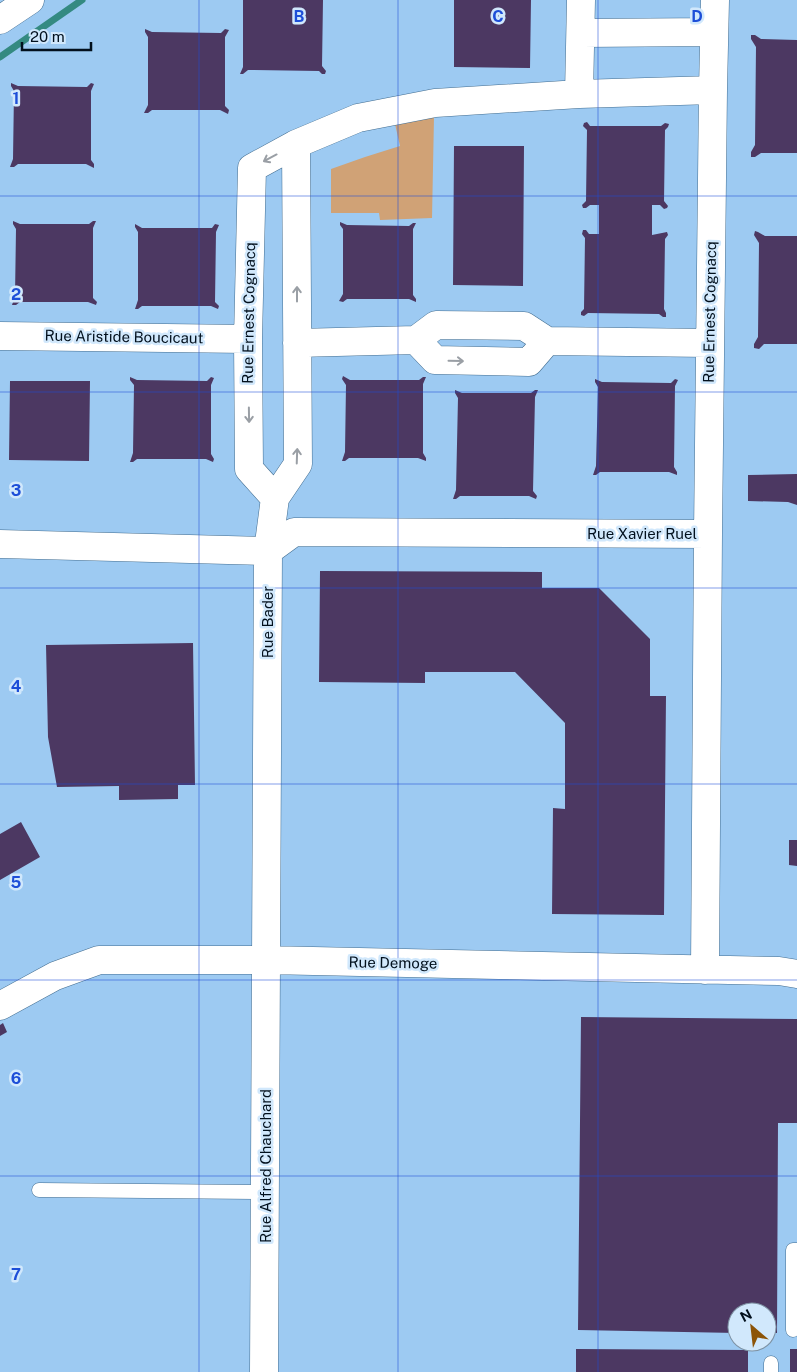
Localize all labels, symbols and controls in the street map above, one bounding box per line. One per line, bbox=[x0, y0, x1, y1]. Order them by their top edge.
text: B bbox=[294, 7, 305, 26]
text: C bbox=[492, 7, 504, 26]
text: D bbox=[691, 7, 703, 26]
scale bar bbox=[22, 20, 91, 52]
text: 20 m bbox=[30, 28, 65, 45]
text: 1 bbox=[13, 89, 19, 108]
one-way arrow bbox=[262, 153, 277, 163]
street label: Rue Ernest Cognacq bbox=[700, 241, 719, 383]
street label: Rue Ernest Cognacq bbox=[239, 242, 258, 384]
text: 2 bbox=[11, 285, 21, 304]
one-way arrow bbox=[292, 286, 302, 302]
street label: Rue Aristide Boucicaut bbox=[44, 327, 204, 346]
one-way arrow bbox=[448, 356, 464, 366]
one-way arrow bbox=[244, 406, 254, 423]
one-way arrow bbox=[293, 449, 302, 465]
text: 3 bbox=[11, 481, 21, 500]
street label: Rue Xavier Ruel bbox=[587, 525, 697, 542]
street label: Rue Bader bbox=[259, 586, 276, 658]
text: 4 bbox=[11, 677, 22, 696]
text: 5 bbox=[11, 873, 22, 892]
street label: Rue Demoge bbox=[349, 953, 437, 972]
text: 6 bbox=[11, 1069, 21, 1088]
street label: Rue Alfred Chauchard bbox=[257, 1089, 274, 1243]
text: 7 bbox=[11, 1265, 21, 1284]
north arrow bbox=[727, 1302, 777, 1352]
text: N bbox=[737, 1306, 754, 1325]

